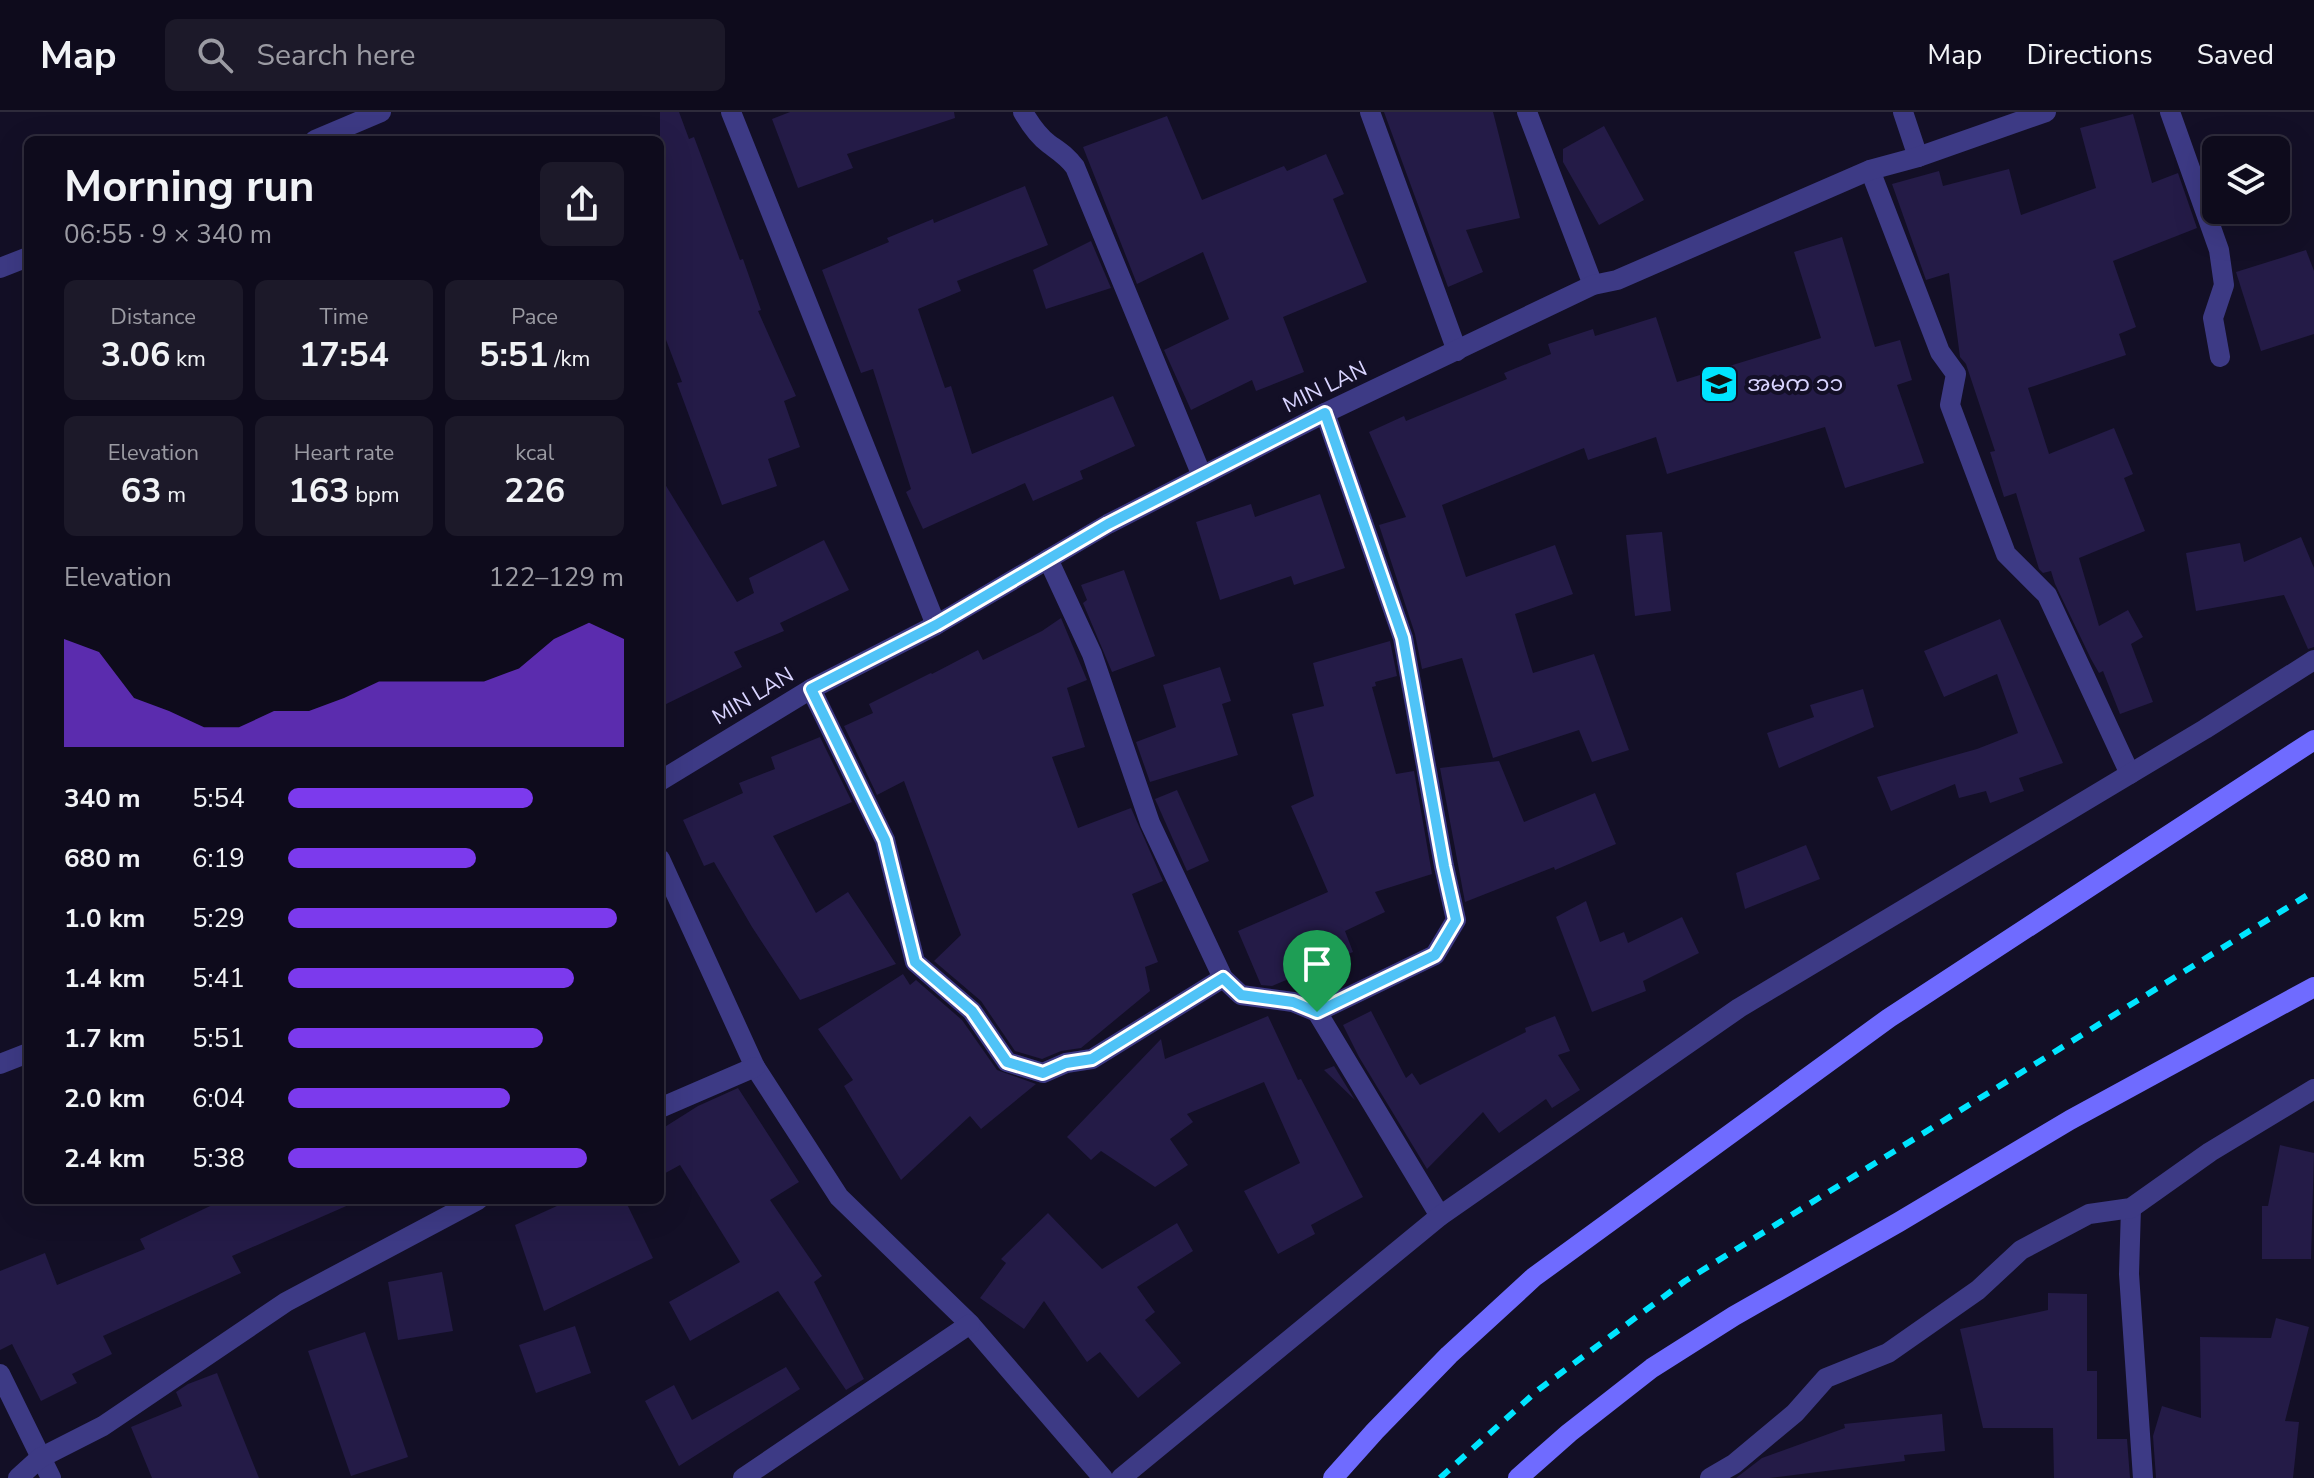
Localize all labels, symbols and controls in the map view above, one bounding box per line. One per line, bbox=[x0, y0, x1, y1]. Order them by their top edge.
search box bbox=[165, 19, 725, 91]
text: Map bbox=[40, 30, 117, 81]
icon: search bbox=[193, 33, 237, 77]
text: Search here bbox=[257, 35, 416, 76]
text: Map bbox=[1927, 36, 1982, 74]
text: Directions bbox=[2026, 36, 2153, 74]
text: Saved bbox=[2197, 36, 2274, 74]
map controls bbox=[2202, 136, 2290, 224]
button: layers bbox=[2202, 136, 2290, 224]
text: Morning run bbox=[64, 157, 314, 217]
button: share bbox=[540, 162, 624, 246]
text: 06:55 · 9 × 340 m bbox=[64, 217, 272, 252]
text: Distance bbox=[111, 302, 196, 332]
text: Time bbox=[320, 302, 368, 332]
text: Pace bbox=[511, 302, 558, 332]
text: 3.06 bbox=[101, 332, 170, 378]
text: 17:54 bbox=[299, 332, 389, 378]
text: 5:51 bbox=[479, 332, 549, 378]
text: km bbox=[170, 344, 206, 374]
text: /km bbox=[549, 344, 590, 374]
street label: MIN LAN bbox=[1278, 354, 1372, 420]
school or university icon: အမက ၁၁ bbox=[1698, 363, 1740, 405]
place label: အမက ၁၁ bbox=[1747, 369, 1843, 399]
text: Elevation bbox=[108, 438, 199, 468]
text: Heart rate bbox=[294, 438, 394, 468]
text: kcal bbox=[515, 438, 554, 468]
text: 63 bbox=[121, 468, 161, 514]
text: 163 bbox=[288, 468, 350, 514]
text: 226 bbox=[504, 468, 565, 514]
text: m bbox=[161, 480, 186, 510]
text: bpm bbox=[350, 480, 400, 510]
text: Elevation bbox=[64, 560, 172, 595]
text: 122–129 m bbox=[488, 560, 624, 595]
street label: MIN LAN bbox=[707, 660, 799, 732]
text: 340 m bbox=[64, 781, 141, 816]
text: 5:54 bbox=[192, 781, 245, 816]
text: 680 m bbox=[64, 841, 141, 876]
text: 6:19 bbox=[192, 841, 245, 876]
text: 1.0 km bbox=[64, 901, 145, 936]
text: 5:29 bbox=[192, 901, 245, 936]
pin bbox=[1283, 930, 1351, 1012]
icon: arrive bbox=[1295, 942, 1339, 986]
text: 1.4 km bbox=[64, 961, 145, 996]
text: 5:41 bbox=[192, 961, 245, 996]
text: 1.7 km bbox=[64, 1021, 145, 1056]
text: 5:51 bbox=[192, 1021, 245, 1056]
text: 2.0 km bbox=[64, 1081, 145, 1116]
text: 6:04 bbox=[192, 1081, 245, 1116]
text: 2.4 km bbox=[64, 1141, 145, 1176]
text: 5:38 bbox=[192, 1141, 245, 1176]

